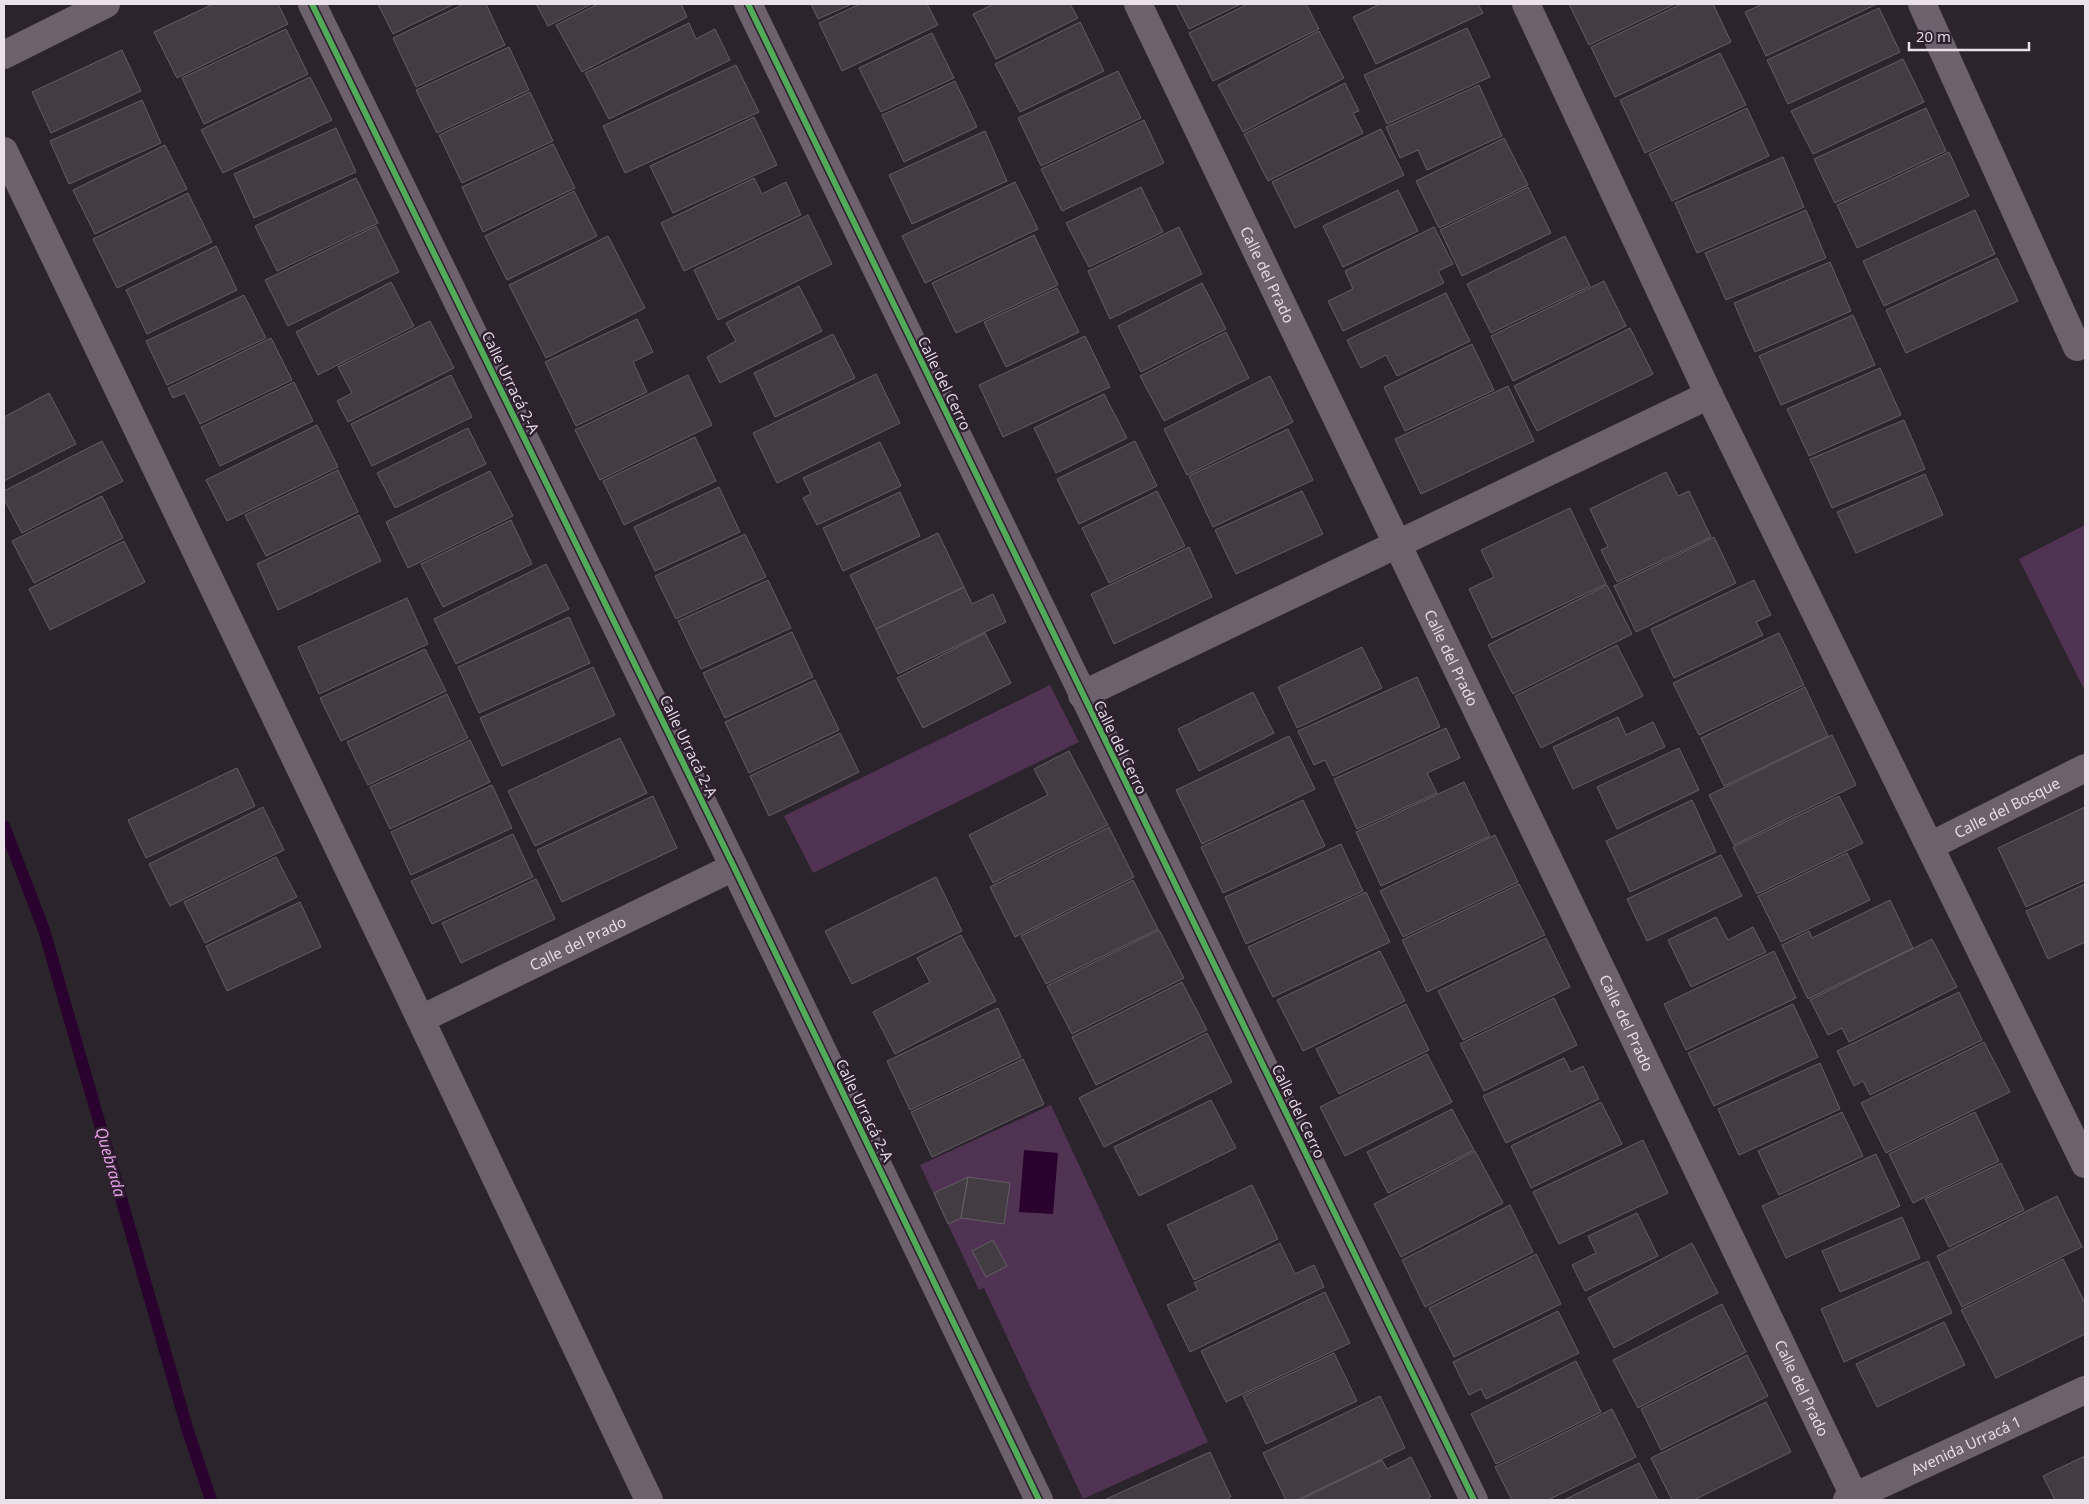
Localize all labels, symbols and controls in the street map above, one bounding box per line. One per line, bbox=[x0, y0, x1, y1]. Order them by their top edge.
scale bar bbox=[1909, 20, 2029, 52]
text: 20 m bbox=[1916, 26, 1951, 46]
street label: Calle del Prado bbox=[1236, 223, 1299, 326]
street label: Calle Urracá 2-A bbox=[478, 328, 545, 437]
street label: Calle del Cerro bbox=[914, 333, 976, 433]
street label: Calle del Prado bbox=[1420, 606, 1483, 709]
street label: Calle Urracá 2-A bbox=[656, 692, 723, 801]
street label: Calle del Cerro bbox=[1090, 697, 1152, 797]
street label: Calle del Bosque bbox=[1951, 772, 2063, 842]
street label: Calle del Prado bbox=[526, 911, 629, 975]
street label: Calle del Prado bbox=[1595, 971, 1659, 1074]
street label: Calle Urracá 2-A bbox=[832, 1056, 899, 1165]
street label: Calle del Cerro bbox=[1268, 1061, 1330, 1161]
water label: Quebrada bbox=[91, 1125, 131, 1199]
street label: Calle del Prado bbox=[1770, 1336, 1834, 1439]
street label: Avenida Urracá 1 bbox=[1908, 1411, 2024, 1479]

